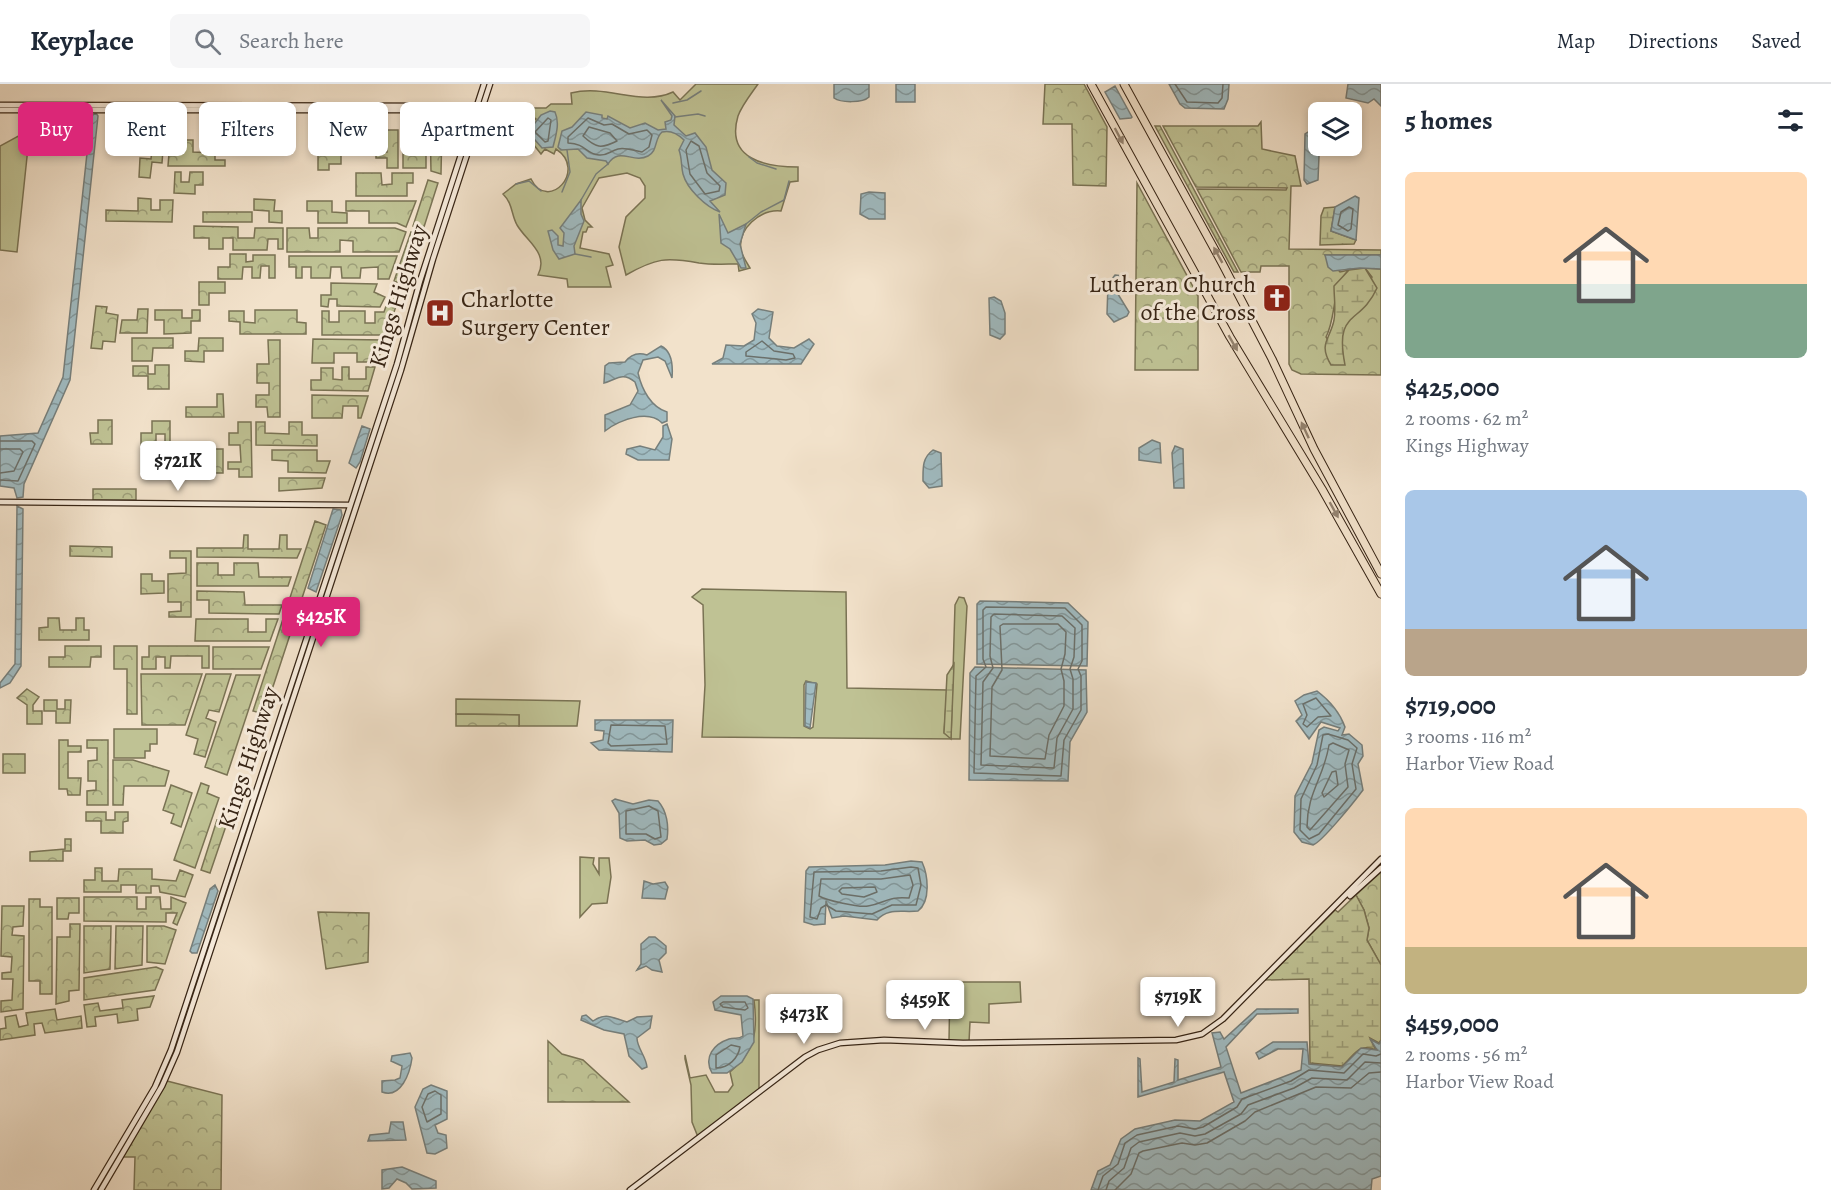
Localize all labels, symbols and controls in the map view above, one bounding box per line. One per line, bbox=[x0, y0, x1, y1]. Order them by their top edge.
search box bbox=[170, 14, 590, 68]
text: Keyplace bbox=[30, 22, 134, 60]
icon: search bbox=[191, 25, 224, 58]
text: Search here bbox=[239, 26, 344, 56]
text: Map bbox=[1557, 27, 1595, 55]
text: Directions bbox=[1628, 27, 1718, 55]
text: Saved bbox=[1751, 27, 1801, 55]
chip: Buy bbox=[18, 102, 93, 156]
chip: Rent bbox=[105, 102, 187, 156]
chip: Filters bbox=[199, 102, 296, 156]
chip: New bbox=[308, 102, 388, 156]
chip: Apartment bbox=[400, 102, 535, 156]
map controls bbox=[1308, 102, 1362, 156]
button: layers bbox=[1308, 102, 1362, 156]
text: 5 homes bbox=[1405, 103, 1493, 138]
icon: filters bbox=[1774, 104, 1807, 137]
one-way arrow bbox=[1114, 127, 1124, 144]
icon: home bbox=[1552, 211, 1660, 319]
street label: Kings Highway bbox=[361, 220, 435, 372]
one-way arrow bbox=[1213, 246, 1223, 263]
place label: Lutheran Church of the Cross bbox=[1089, 268, 1256, 328]
church icon: Lutheran Church of the Cross bbox=[1261, 282, 1293, 314]
place label: Charlotte Surgery Center bbox=[461, 283, 610, 343]
hospital icon: Charlotte Surgery Center bbox=[424, 297, 456, 329]
one-way arrow bbox=[1228, 335, 1239, 351]
text: $425,000 bbox=[1405, 370, 1499, 405]
text: 2 rooms · 62 m² bbox=[1405, 405, 1528, 432]
one-way arrow bbox=[1300, 421, 1309, 438]
text: Kings Highway bbox=[1405, 432, 1529, 459]
pin: $721K bbox=[136, 441, 220, 492]
text: $721K bbox=[154, 447, 202, 474]
one-way arrow bbox=[1329, 502, 1339, 519]
icon: home bbox=[1552, 529, 1660, 637]
pin: $425K bbox=[279, 597, 363, 648]
text: $425K bbox=[296, 603, 346, 630]
street label: Kings Highway bbox=[210, 682, 286, 834]
text: $719,000 bbox=[1405, 688, 1496, 723]
text: 3 rooms · 116 m² bbox=[1405, 723, 1531, 750]
text: Harbor View Road bbox=[1405, 750, 1554, 777]
icon: home bbox=[1552, 847, 1660, 955]
pin: $719K bbox=[1136, 977, 1220, 1028]
pin: $459K bbox=[883, 980, 967, 1031]
text: $719K bbox=[1154, 983, 1202, 1010]
text: $459K bbox=[900, 986, 950, 1013]
pin: $473K bbox=[762, 994, 846, 1045]
text: $473K bbox=[780, 1000, 829, 1027]
text: $459,000 bbox=[1405, 1006, 1499, 1041]
text: 2 rooms · 56 m² bbox=[1405, 1041, 1527, 1068]
text: Harbor View Road bbox=[1405, 1068, 1554, 1095]

